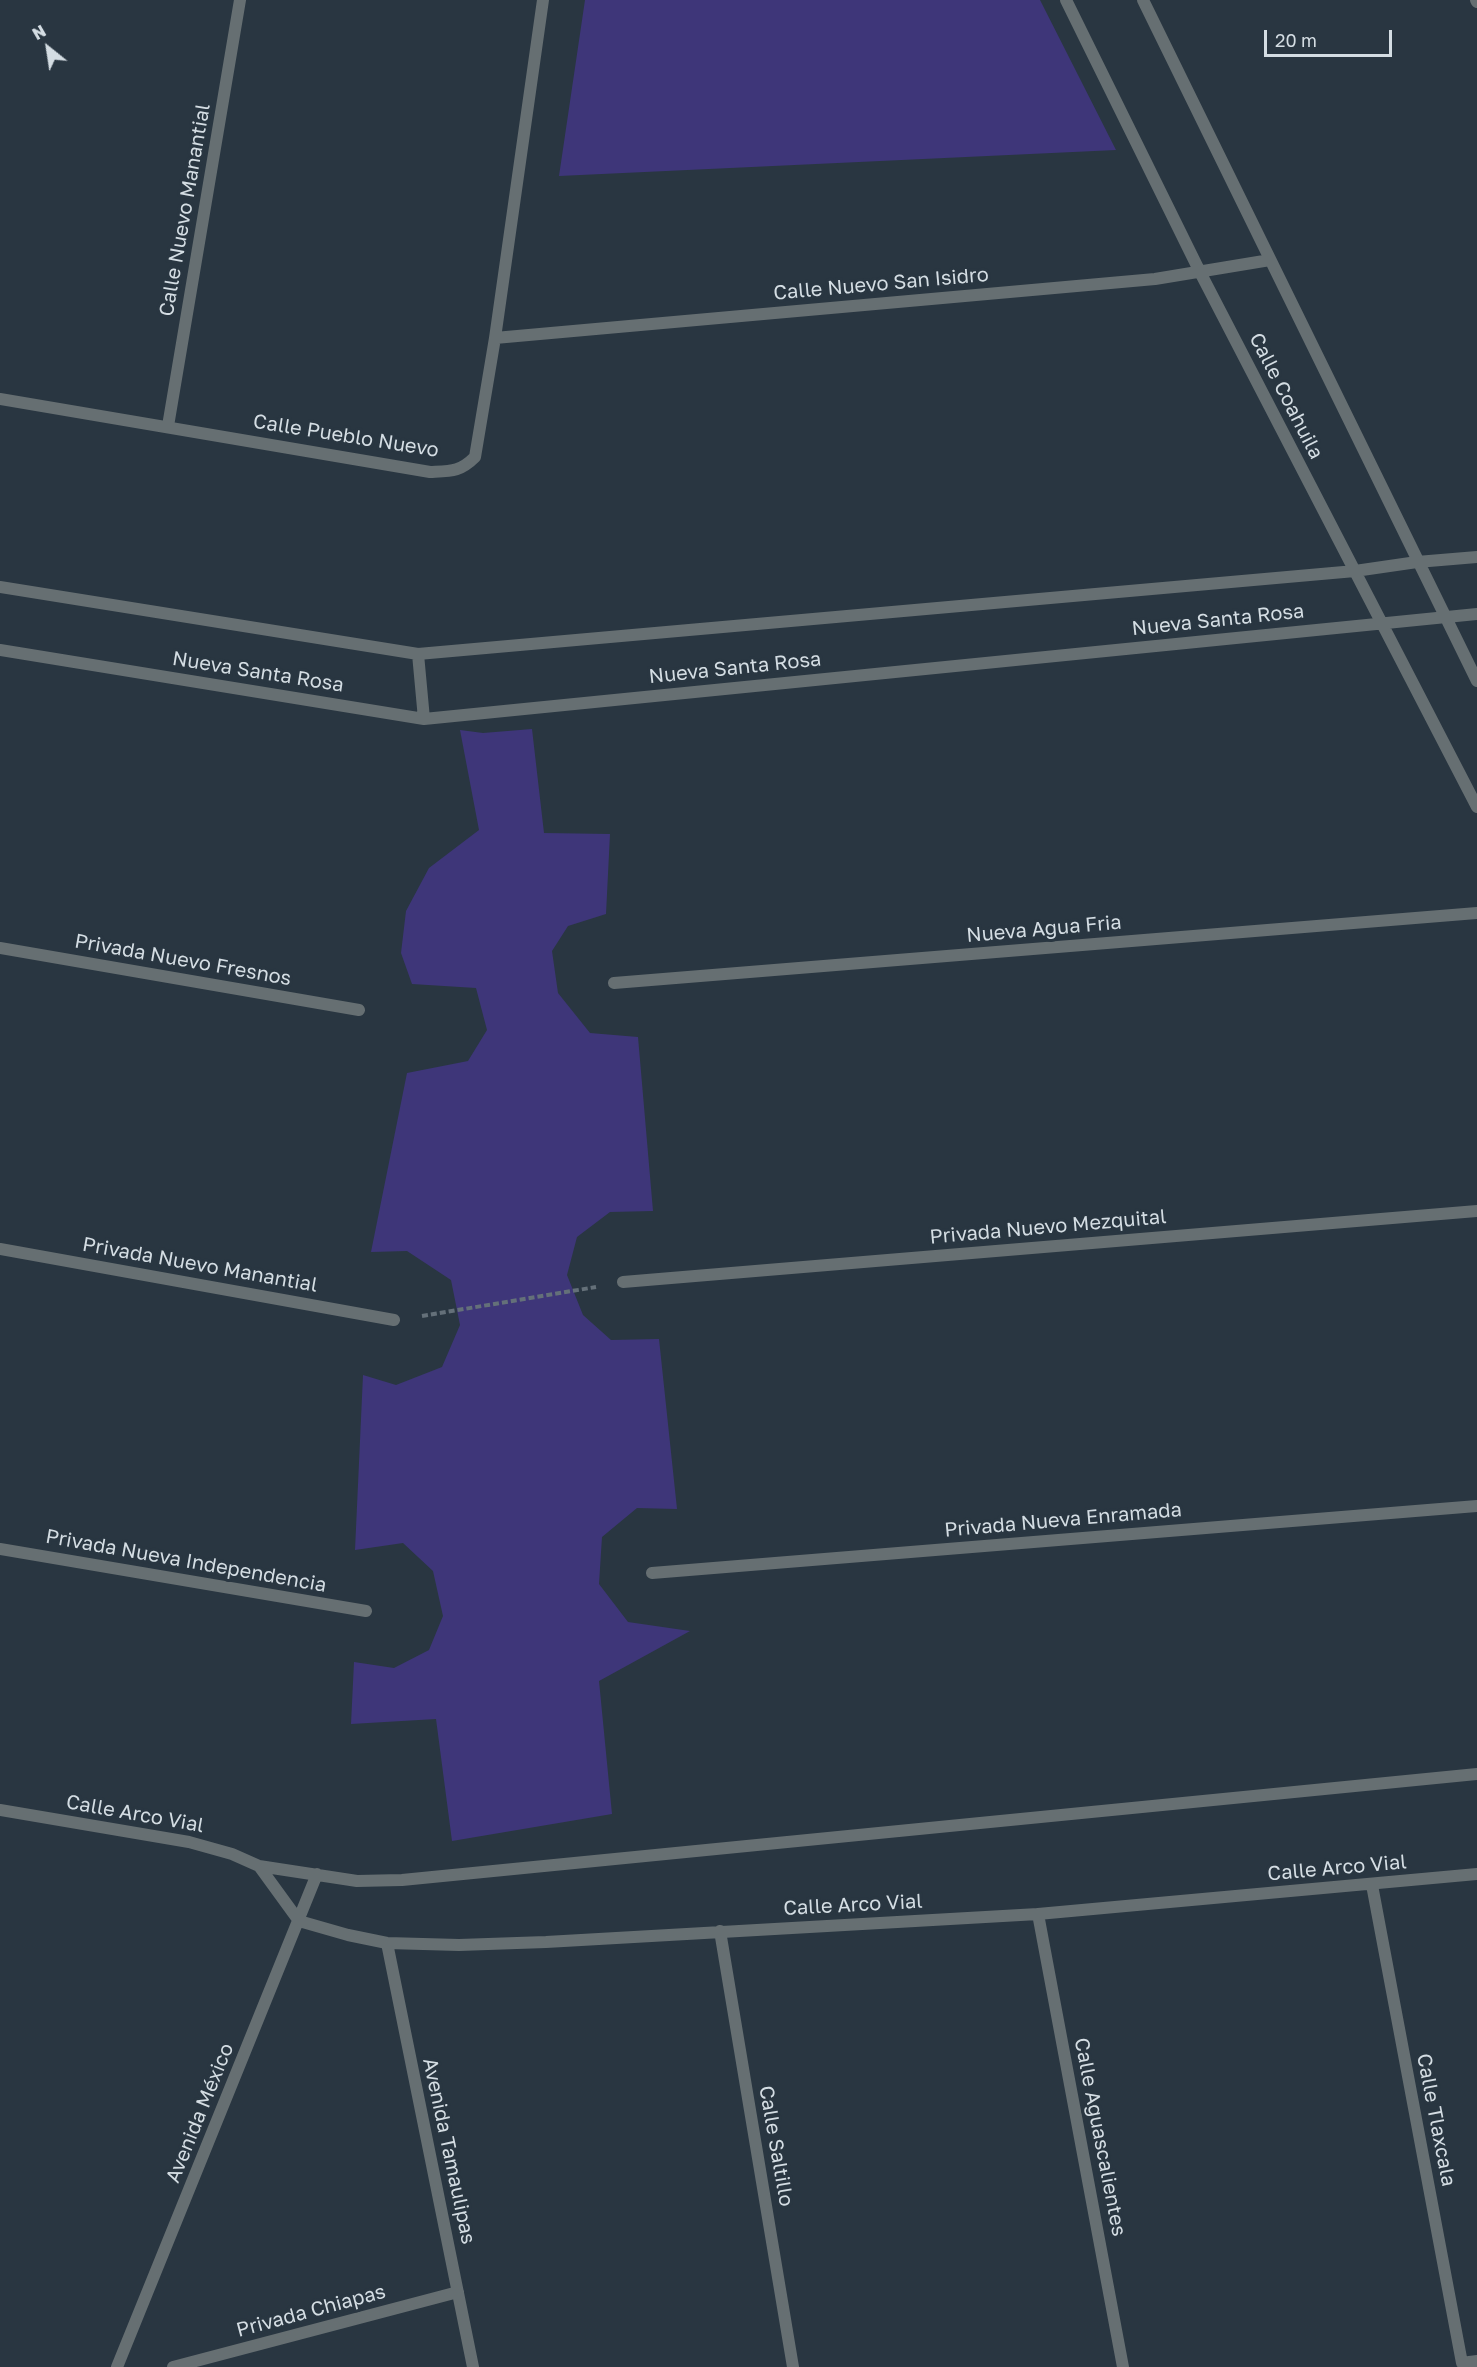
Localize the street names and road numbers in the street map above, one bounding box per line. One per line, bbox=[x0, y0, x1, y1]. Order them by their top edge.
street label: Calle Nuevo Manantial bbox=[154, 102, 216, 318]
street label: Calle Nuevo San Isidro bbox=[772, 263, 990, 305]
street label: Calle Coahuila bbox=[1244, 329, 1328, 463]
street label: Calle Pueblo Nuevo bbox=[251, 409, 441, 463]
street label: Nueva Santa Rosa bbox=[1131, 599, 1305, 641]
street label: Nueva Santa Rosa bbox=[171, 647, 345, 697]
street label: Nueva Santa Rosa bbox=[648, 647, 822, 689]
street label: Nueva Agua Fria bbox=[965, 910, 1123, 948]
street label: Privada Nuevo Fresnos bbox=[73, 929, 293, 991]
street label: Privada Nuevo Mezquital bbox=[929, 1205, 1167, 1249]
street label: Privada Nuevo Manantial bbox=[81, 1232, 319, 1298]
street label: Privada Nueva Enramada bbox=[943, 1498, 1183, 1542]
street label: Privada Nueva Independencia bbox=[44, 1524, 328, 1598]
street label: Calle Arco Vial bbox=[64, 1790, 206, 1838]
street label: Calle Arco Vial bbox=[1266, 1850, 1408, 1886]
street label: Calle Arco Vial bbox=[783, 1889, 923, 1921]
street label: Calle Aguascalientes bbox=[1069, 2036, 1131, 2238]
street label: Avenida México bbox=[161, 2040, 239, 2186]
street label: Calle Tlaxcala bbox=[1411, 2052, 1461, 2188]
street label: Avenida Tamaulipas bbox=[418, 2056, 480, 2246]
street label: Calle Saltillo bbox=[754, 2084, 798, 2208]
street label: Privada Chiapas bbox=[234, 2280, 388, 2342]

